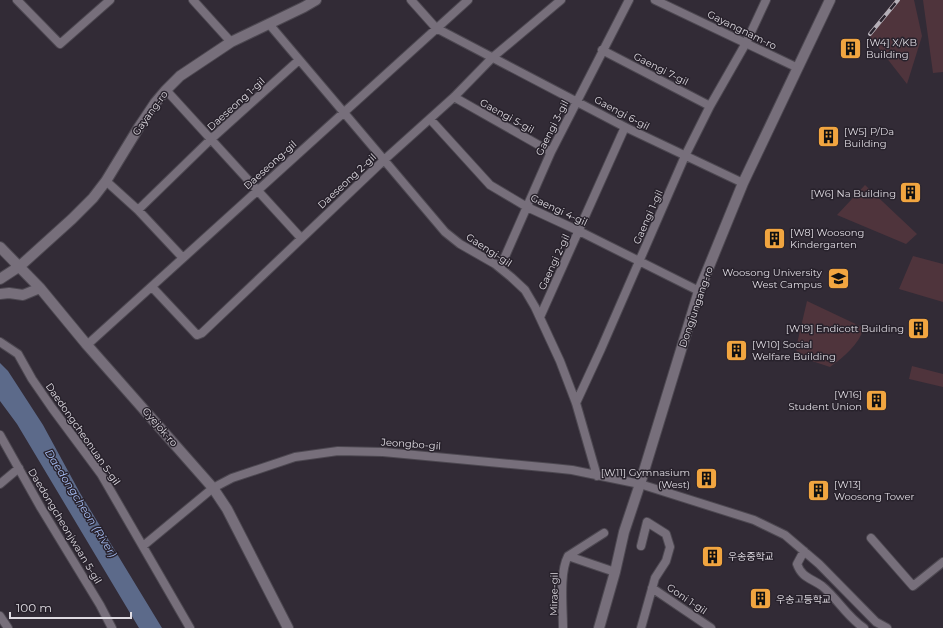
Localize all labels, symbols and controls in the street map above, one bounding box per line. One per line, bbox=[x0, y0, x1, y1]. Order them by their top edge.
street label: Gayangnam-ro bbox=[705, 8, 779, 52]
building icon: [W4] X/KB Building bbox=[838, 35, 864, 61]
place label: [W4] X/KB Building bbox=[866, 36, 917, 61]
street label: Gaengi 7-gil bbox=[631, 50, 691, 88]
street label: Daeseong 1-gil bbox=[204, 75, 268, 133]
street label: Gayang-ro bbox=[129, 88, 171, 138]
street label: Gaengi 6-gil bbox=[592, 93, 652, 133]
street label: Gaengi 5-gil bbox=[477, 96, 537, 136]
street label: Gaengi 3-gil bbox=[533, 98, 571, 158]
building icon: [W5] P/Da Building bbox=[816, 124, 842, 150]
place label: [W5] P/Da Building bbox=[844, 125, 894, 150]
street label: Daeseong-gil bbox=[241, 138, 299, 192]
street label: Daeseong 2-gil bbox=[315, 151, 379, 211]
building icon: [W6] Na Building bbox=[898, 180, 924, 206]
place label: [W6] Na Building bbox=[810, 187, 896, 200]
street label: Gaengi 1-gil bbox=[630, 188, 666, 246]
street label: Gaengi 4-gil bbox=[528, 191, 590, 229]
building icon: [W8] Woosong Kindergarten bbox=[761, 225, 787, 251]
place label: [W8] Woosong Kindergarten bbox=[790, 226, 864, 251]
street label: Gaengi-gil bbox=[464, 230, 514, 270]
street label: Gaengi 2-gil bbox=[535, 232, 573, 292]
street label: Dongjungang-ro bbox=[676, 265, 716, 349]
school or university icon: Woosong University West Campus bbox=[825, 265, 851, 291]
place label: Woosong University West Campus bbox=[722, 266, 823, 291]
building icon: [W19] Endicott Building bbox=[906, 315, 932, 341]
place label: [W19] Endicott Building bbox=[786, 322, 904, 335]
building icon: [W10] Social Welfare Building bbox=[723, 337, 749, 363]
place label: [W10] Social Welfare Building bbox=[752, 338, 836, 363]
street label: Daedongcheonuan 5-gil bbox=[43, 380, 123, 488]
building icon: [W16] Student Union bbox=[864, 387, 890, 413]
place label: [W16] Student Union bbox=[788, 388, 862, 413]
street label: Gyejok-ro bbox=[139, 405, 181, 449]
street label: Jeongbo-gil bbox=[380, 435, 441, 453]
water label: Daedongcheon (River) bbox=[42, 446, 120, 560]
building icon: [W11] Gymnasium (West) bbox=[693, 465, 719, 491]
street label: Daedongcheonjwaan 5-gil bbox=[25, 466, 105, 586]
place label: [W11] Gymnasium (West) bbox=[601, 466, 690, 491]
building icon: [W13] Woosong Tower bbox=[805, 477, 831, 503]
place label: [W13] Woosong Tower bbox=[834, 478, 914, 503]
building icon: 우송중학교 bbox=[699, 543, 725, 569]
place label: 우송중학교 bbox=[728, 550, 774, 563]
street label: Mirae-gil bbox=[547, 572, 561, 616]
street label: Goni 1-gil bbox=[664, 581, 710, 617]
building icon: 우송고등학교 bbox=[748, 586, 774, 612]
place label: 우송고등학교 bbox=[776, 593, 831, 606]
scale bar bbox=[10, 594, 131, 620]
text: 100 m bbox=[16, 600, 52, 615]

